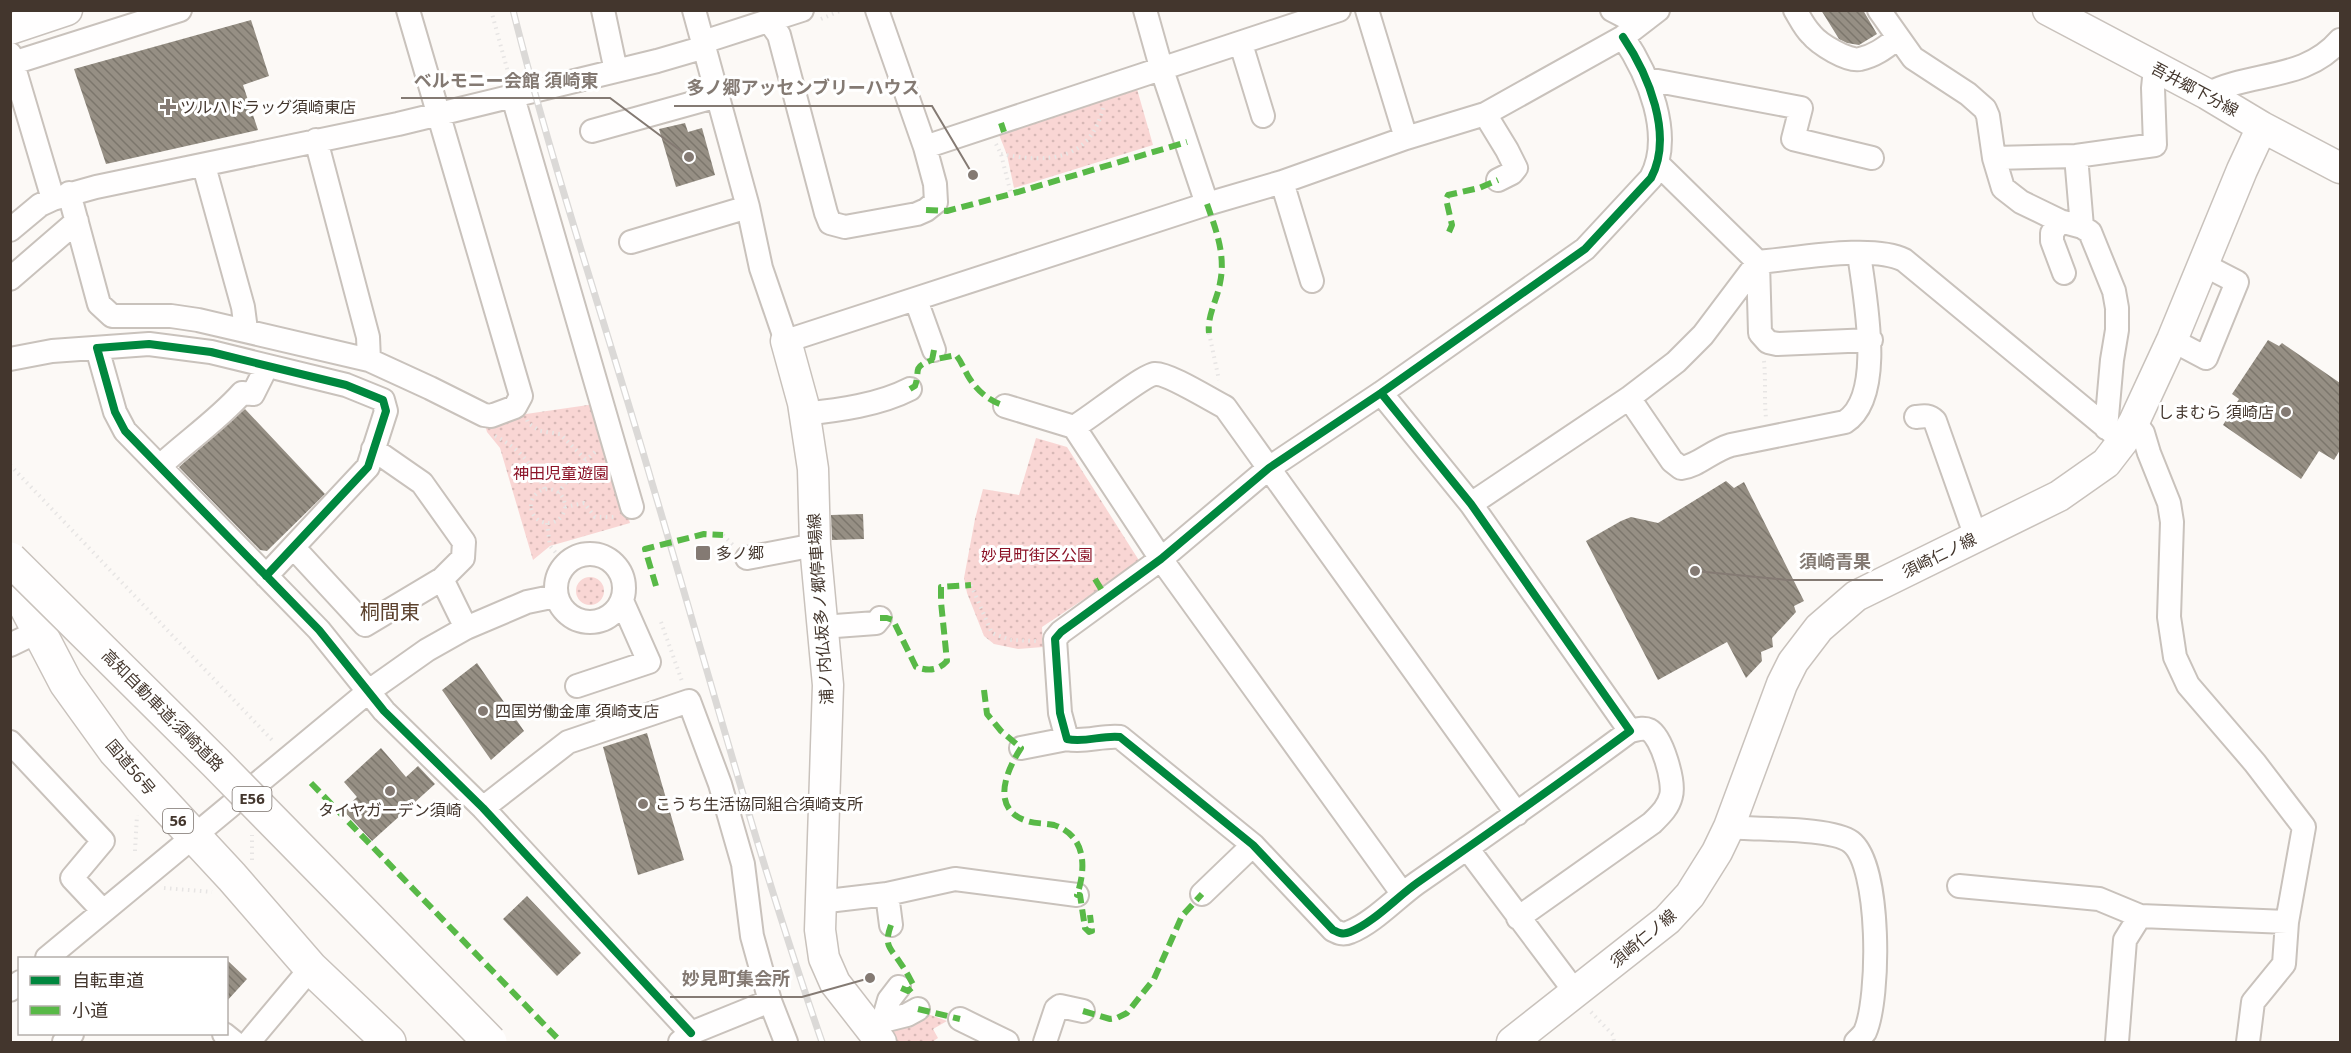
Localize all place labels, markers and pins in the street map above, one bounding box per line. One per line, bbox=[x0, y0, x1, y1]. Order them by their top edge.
callout: ベルモニー会館 須崎東 bbox=[401, 62, 610, 98]
callout: 多ノ郷アッセンブリーハウス bbox=[674, 70, 932, 106]
place label: ツルハドラッグ須崎東店 bbox=[180, 96, 356, 118]
marker: ツルハドラッグ須崎東店 bbox=[161, 100, 175, 114]
place label: しまむら 須崎店 bbox=[2158, 401, 2274, 423]
marker: しまむら 須崎店 bbox=[2279, 405, 2293, 419]
place label: 多ノ郷 bbox=[716, 542, 764, 564]
marker: 多ノ郷 bbox=[694, 544, 712, 562]
callout: 須崎青果 bbox=[1787, 544, 1883, 580]
place label: 四国労働金庫 須崎支店 bbox=[495, 700, 659, 722]
marker: 四国労働金庫 須崎支店 bbox=[476, 704, 490, 718]
marker: タイヤガーデン須崎 bbox=[383, 784, 397, 798]
place label: こうち生活協同組合須崎支所 bbox=[655, 793, 863, 815]
marker: こうち生活協同組合須崎支所 bbox=[636, 797, 650, 811]
place label: タイヤガーデン須崎 bbox=[318, 799, 462, 821]
callout: 妙見町集会所 bbox=[670, 961, 802, 997]

